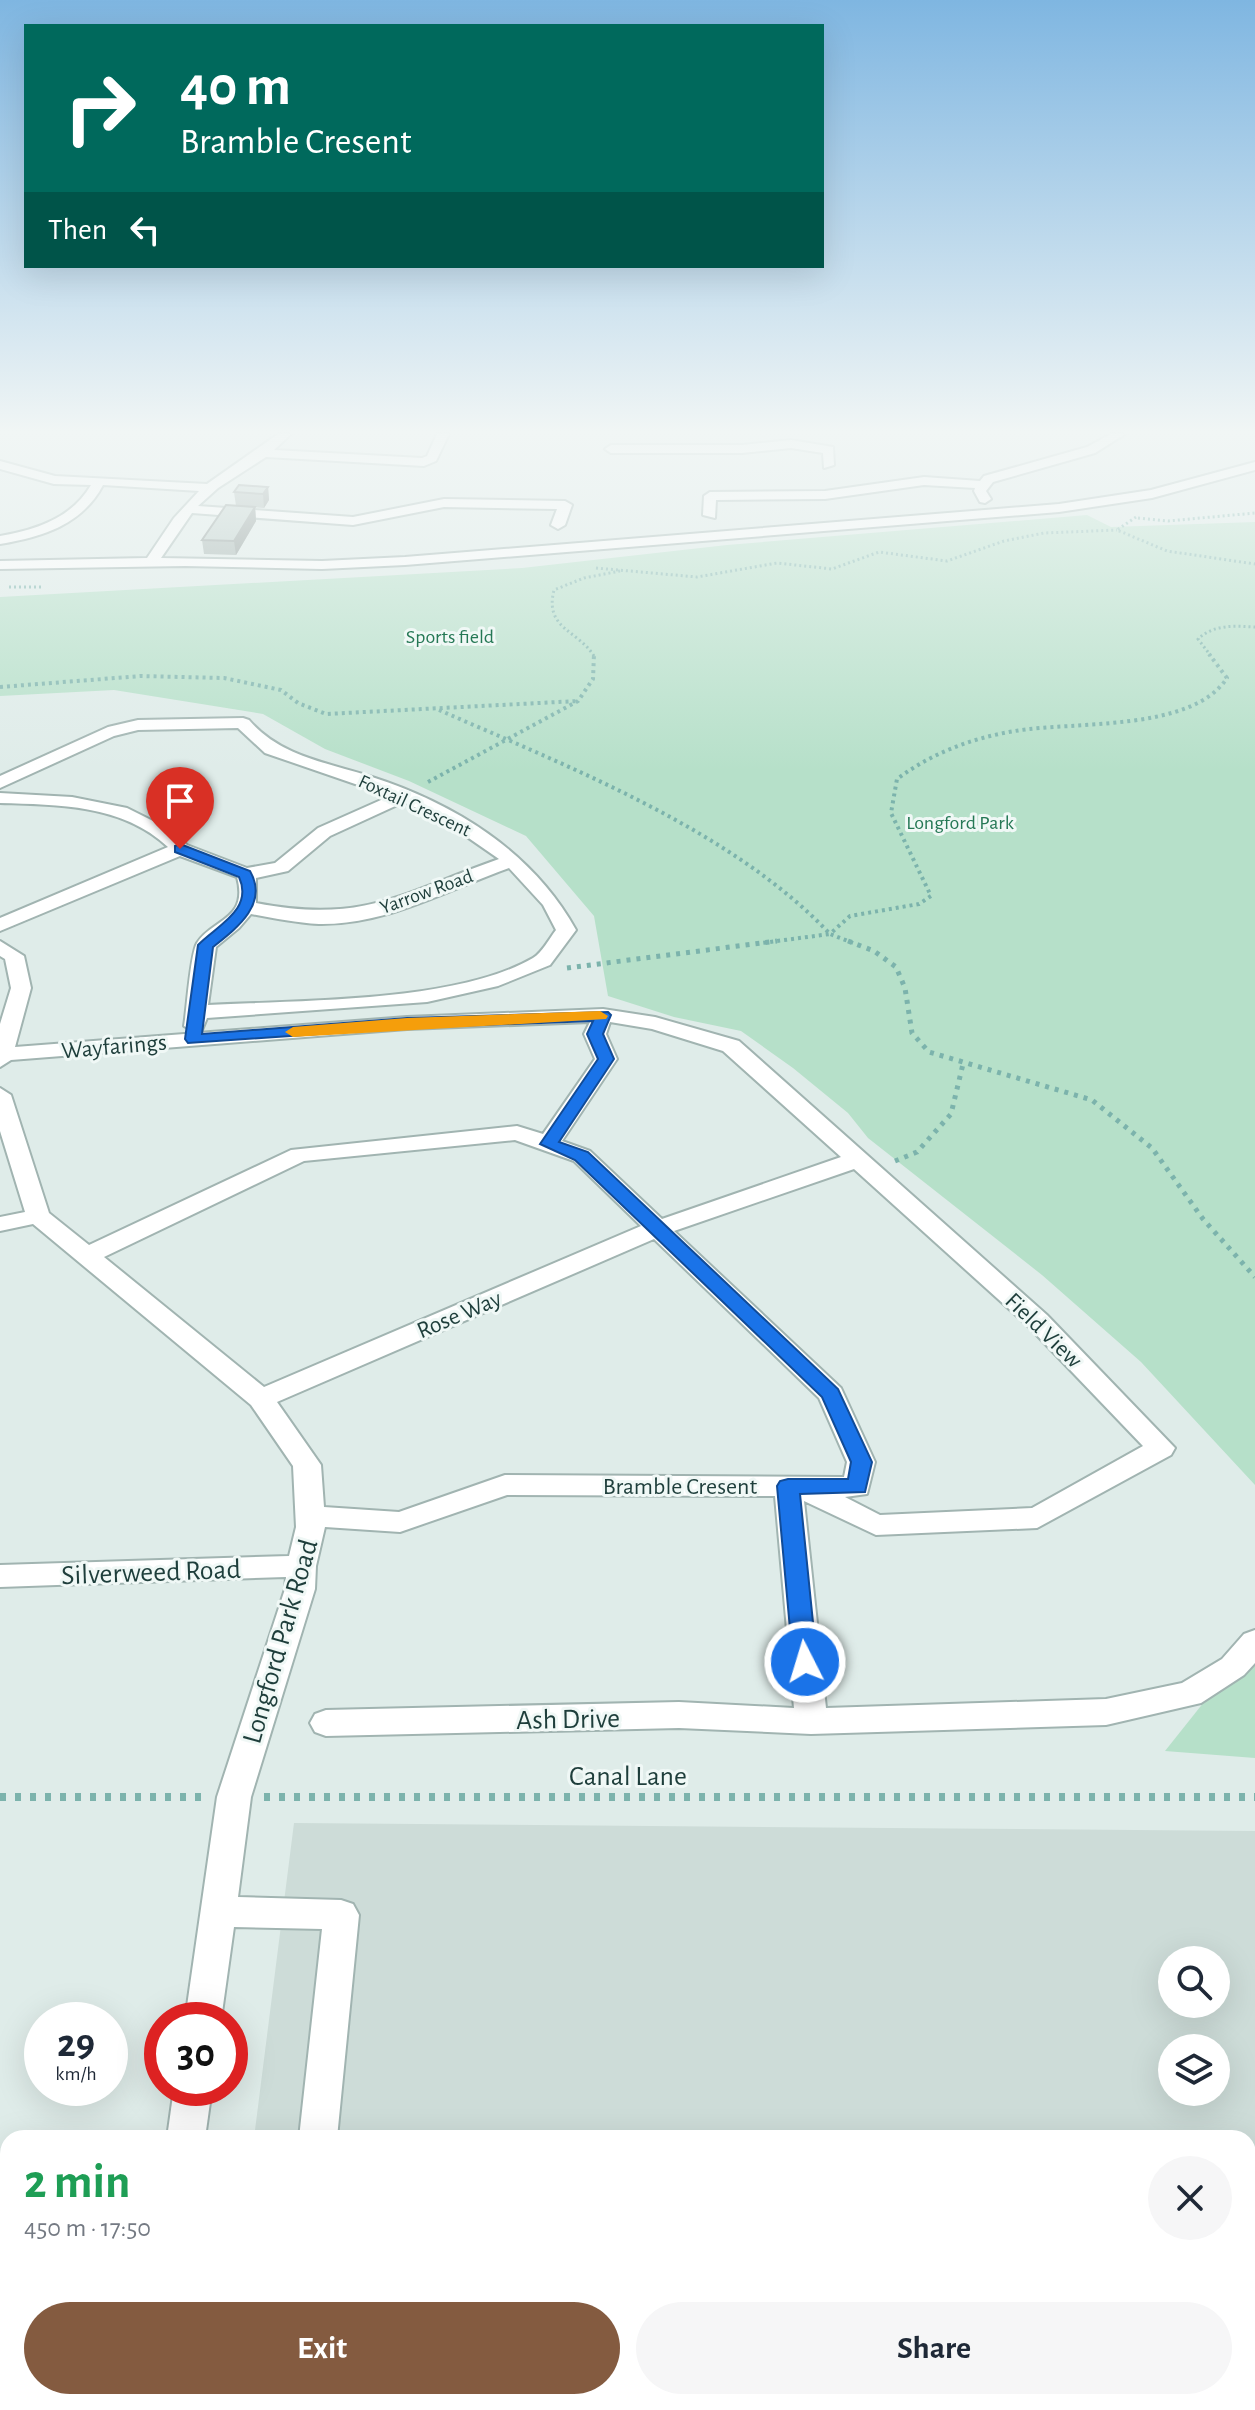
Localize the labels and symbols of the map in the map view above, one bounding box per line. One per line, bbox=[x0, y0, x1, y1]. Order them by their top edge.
park label: Sports field bbox=[406, 627, 494, 647]
pin bbox=[146, 767, 214, 849]
street label: Foxtail Crescent bbox=[355, 771, 474, 841]
park label: Longford Park bbox=[906, 813, 1014, 833]
street label: Yarrow Road bbox=[377, 866, 475, 918]
street label: Wayfarings bbox=[60, 1030, 168, 1064]
street label: Rose Way bbox=[414, 1286, 505, 1343]
street label: Field View bbox=[1000, 1289, 1086, 1373]
street label: Bramble Cresent bbox=[603, 1475, 757, 1499]
street label: Longford Park Road bbox=[238, 1536, 323, 1747]
street label: Silverweed Road bbox=[61, 1556, 241, 1590]
position arrow bbox=[763, 1620, 847, 1704]
street label: Ash Drive bbox=[516, 1705, 620, 1735]
street label: Canal Lane bbox=[569, 1763, 687, 1791]
speed limit sign: 30 bbox=[144, 2002, 248, 2106]

